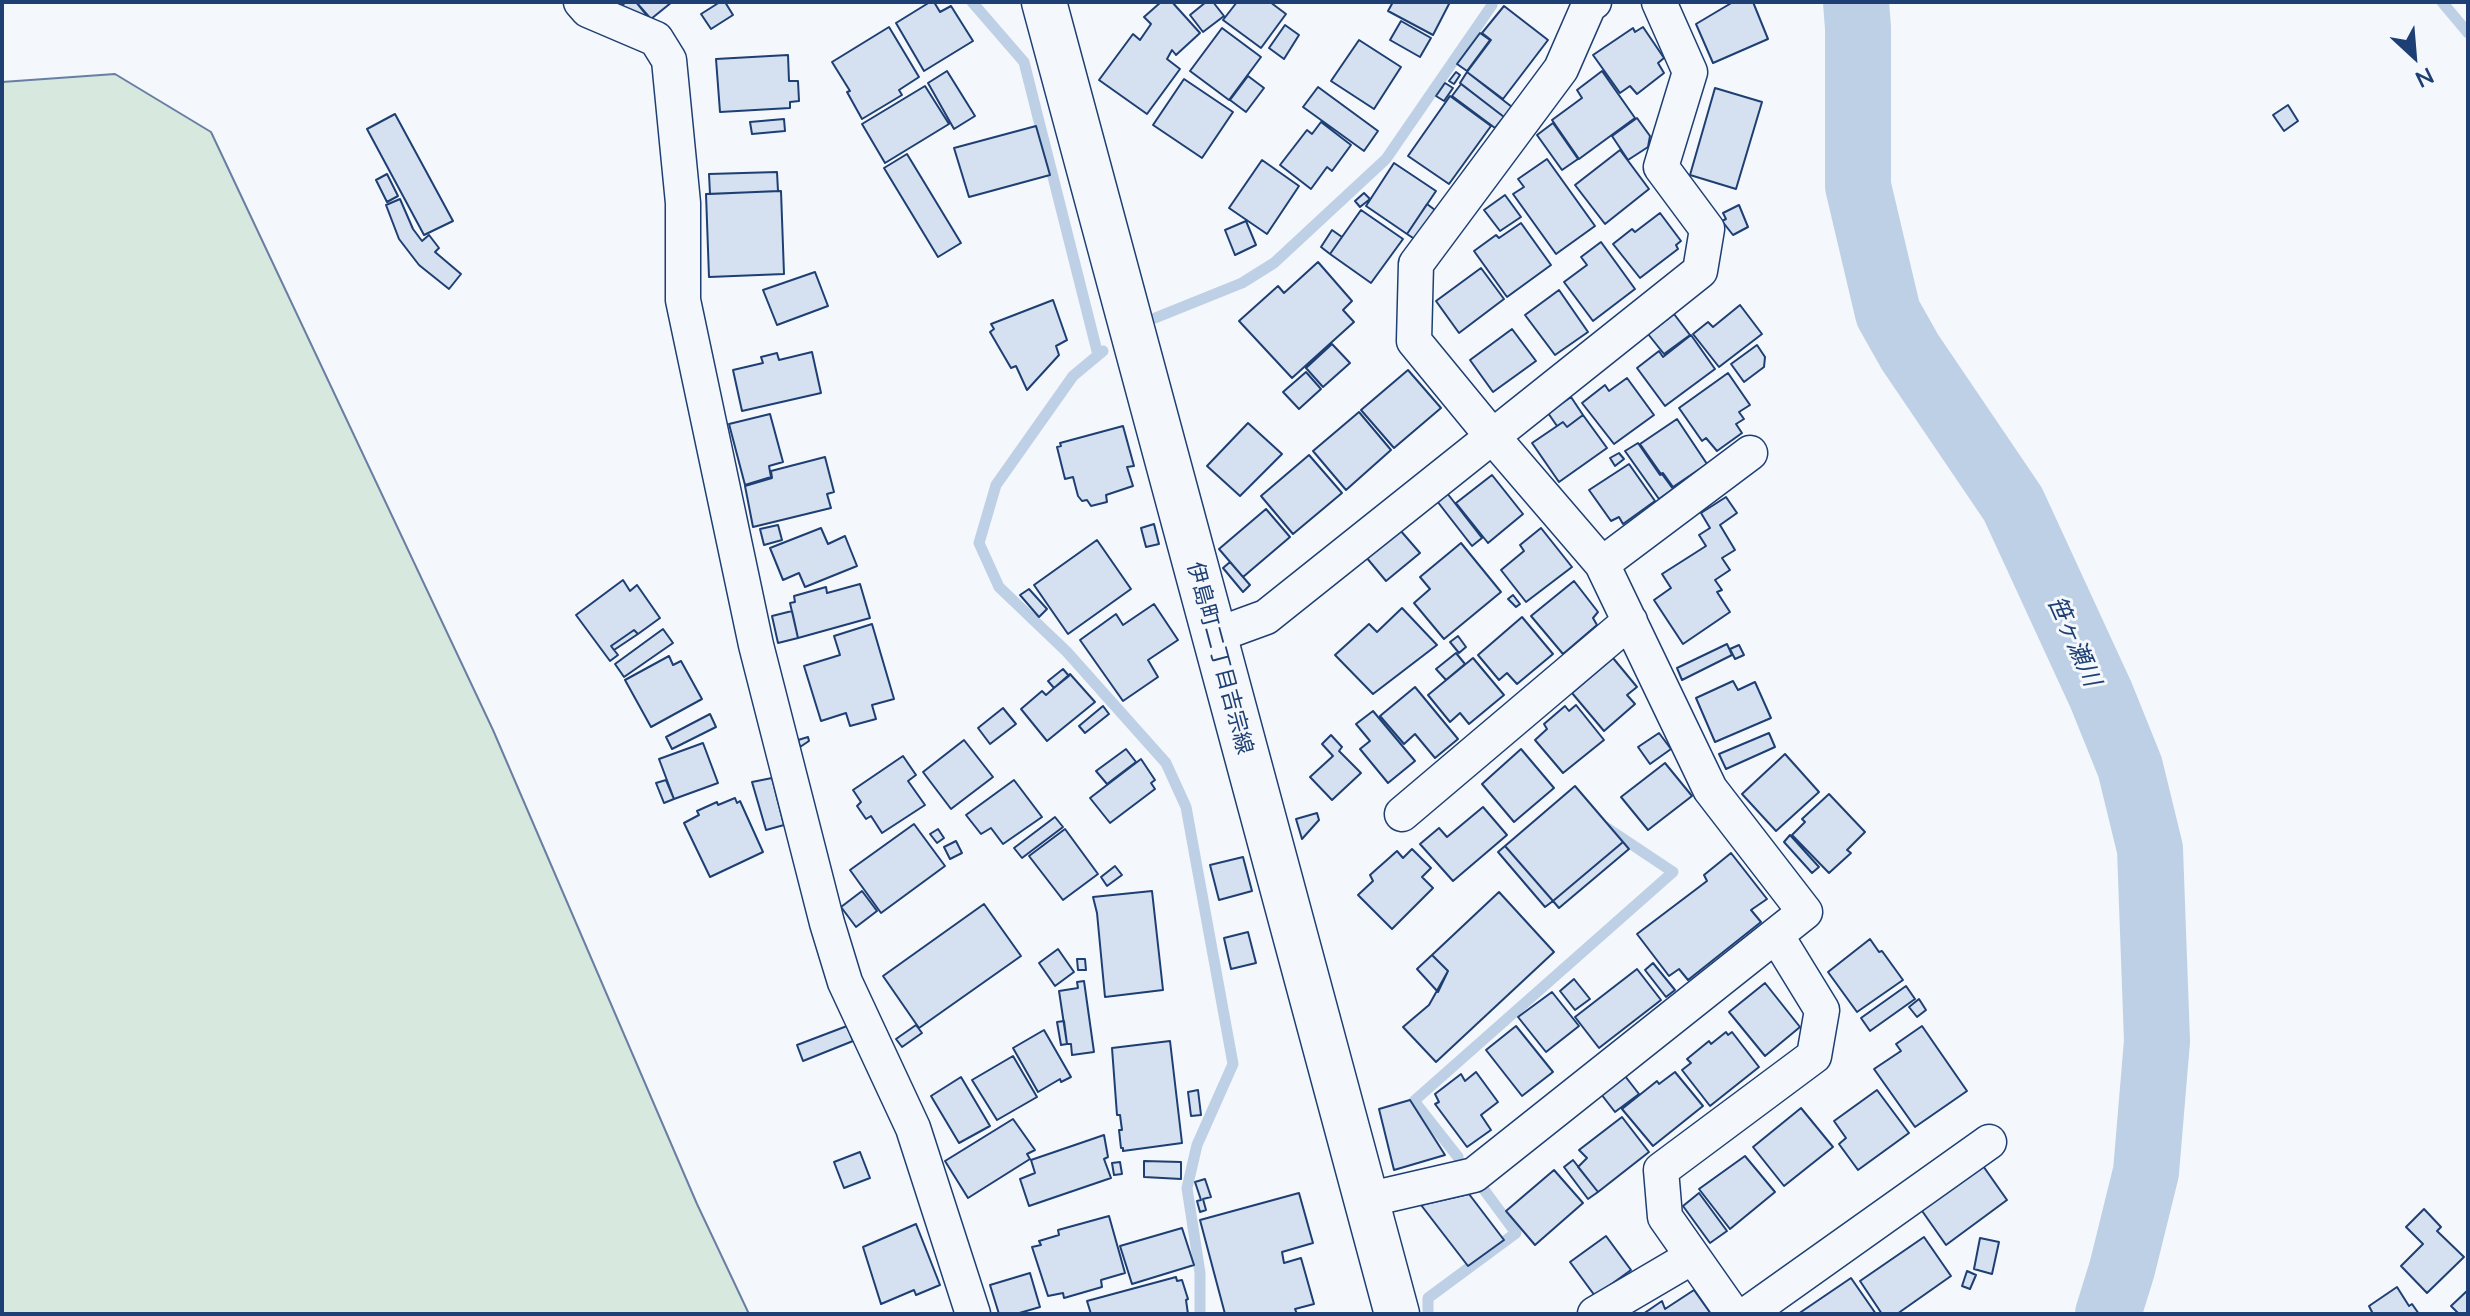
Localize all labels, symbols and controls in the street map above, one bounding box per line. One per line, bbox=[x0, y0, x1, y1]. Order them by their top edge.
north arrow bbox=[2374, 16, 2454, 96]
text: N bbox=[2411, 62, 2438, 94]
street label: 伊島町二丁目吉宗線 bbox=[1182, 559, 1258, 757]
water label: 笹ヶ瀬川 bbox=[2041, 591, 2107, 691]

